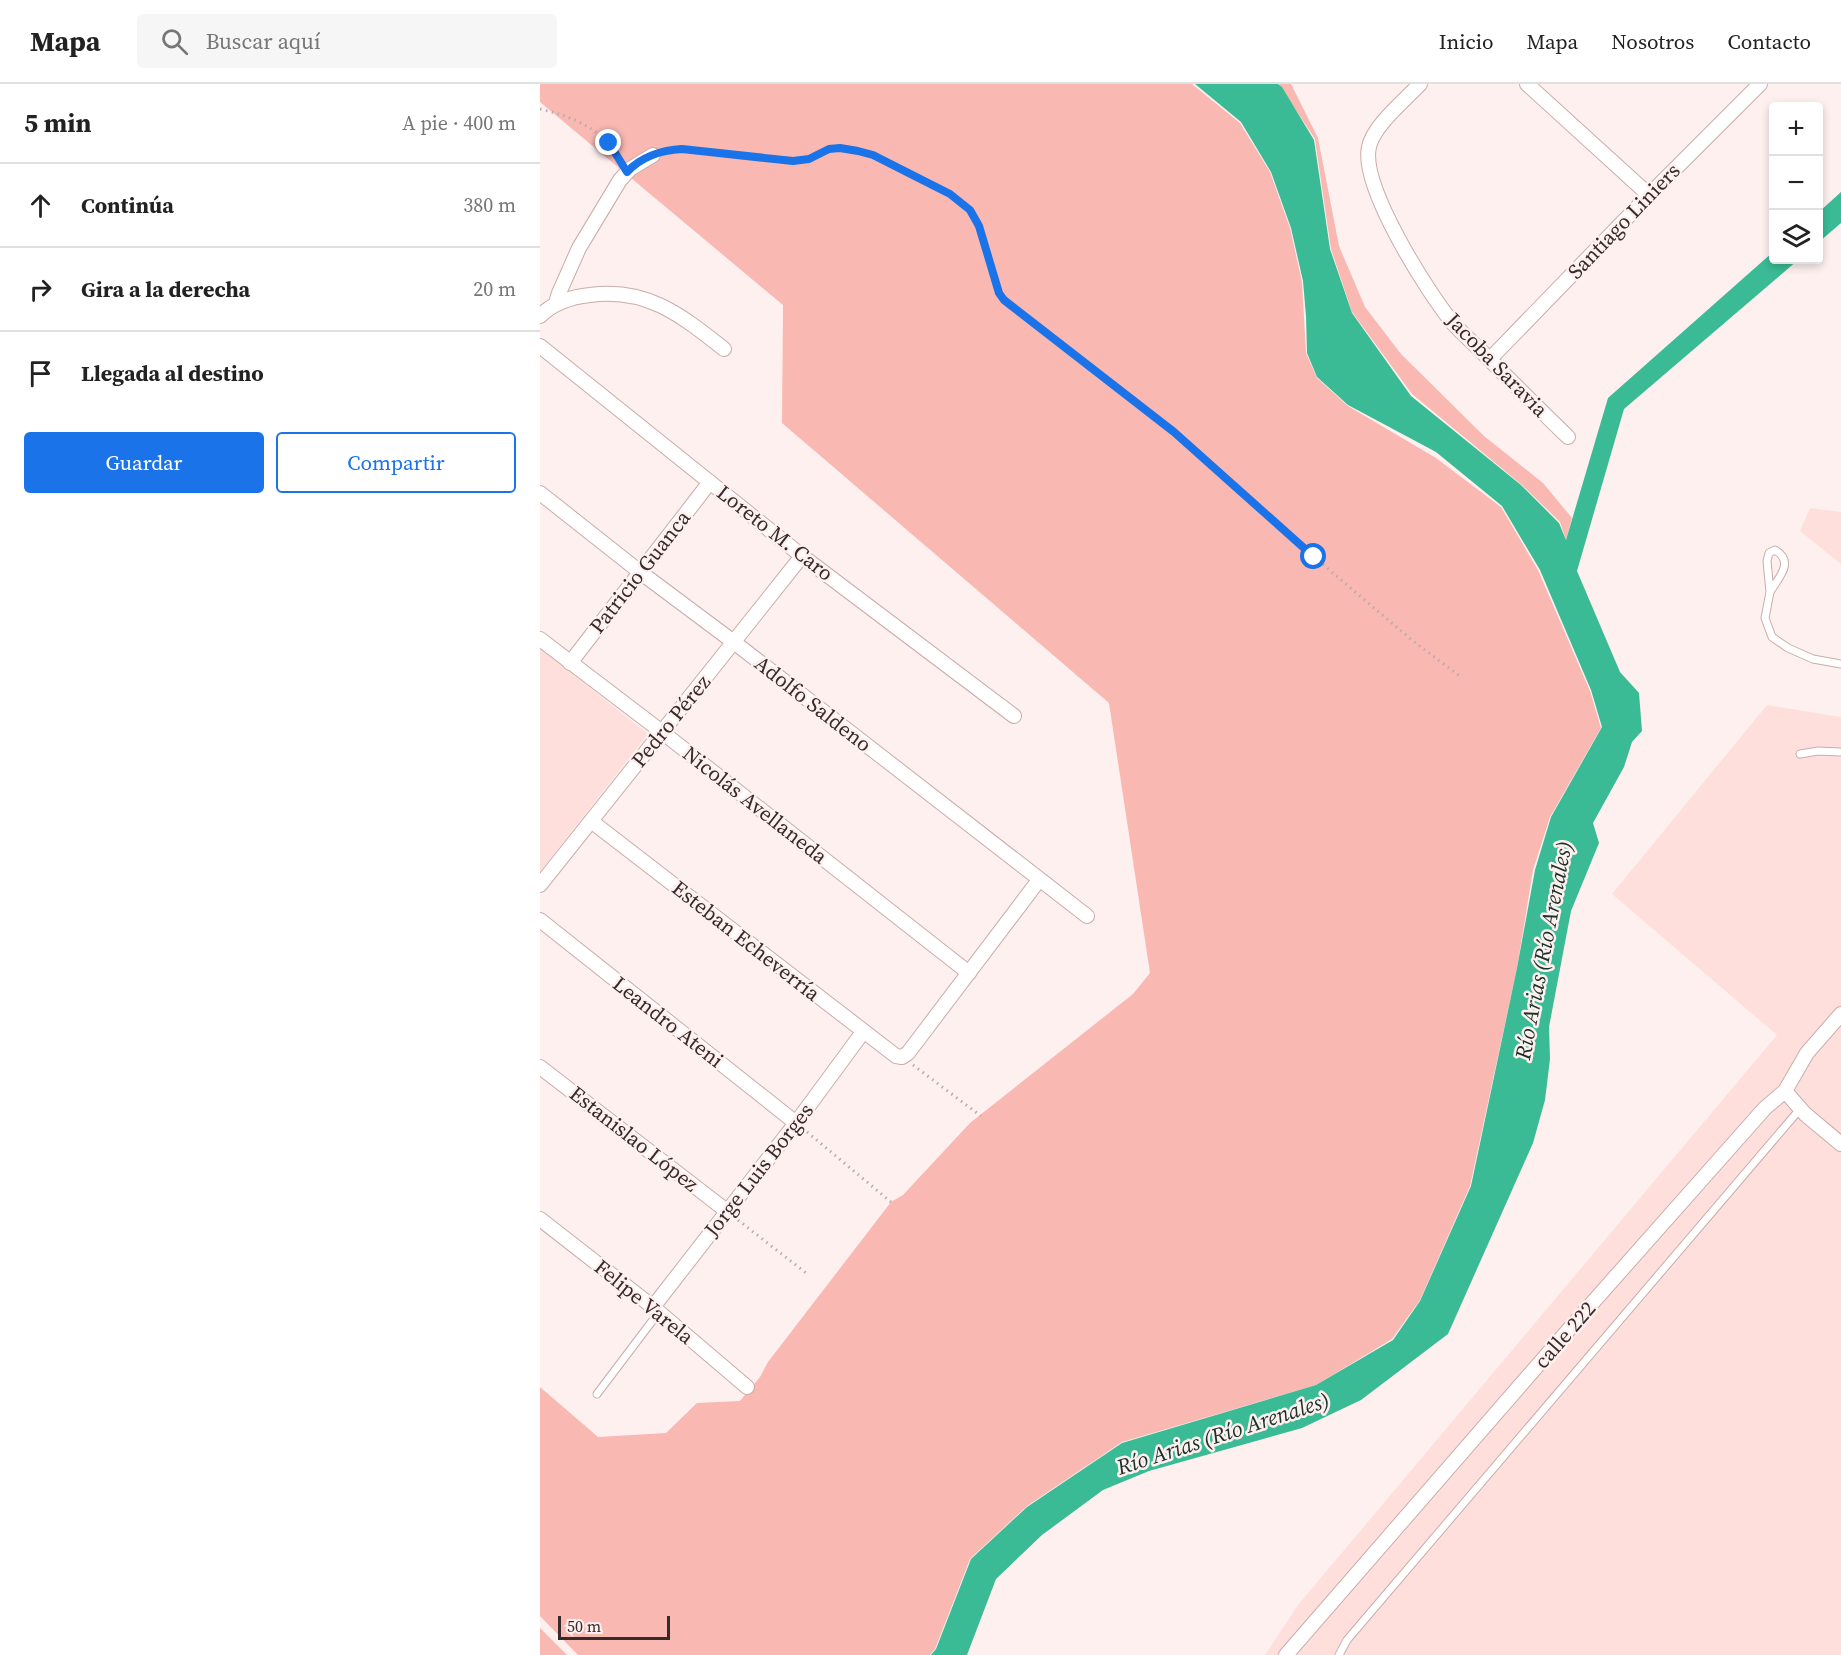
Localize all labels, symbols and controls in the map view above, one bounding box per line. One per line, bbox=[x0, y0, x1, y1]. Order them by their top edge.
search box bbox=[137, 14, 557, 68]
text: Mapa bbox=[30, 22, 101, 60]
icon: search bbox=[158, 25, 191, 58]
text: Buscar aquí bbox=[206, 26, 321, 56]
text: Inicio bbox=[1439, 27, 1493, 56]
text: Mapa bbox=[1526, 27, 1578, 56]
text: Nosotros bbox=[1611, 27, 1694, 56]
text: Contacto bbox=[1727, 27, 1811, 56]
map controls bbox=[1769, 102, 1823, 264]
button: + bbox=[1769, 102, 1823, 156]
text: 5 min bbox=[24, 105, 91, 141]
text: A pie · 400 m bbox=[402, 109, 516, 137]
route end bbox=[595, 129, 621, 155]
street label: Santiago Liniers bbox=[1561, 156, 1686, 285]
button: − bbox=[1769, 156, 1823, 210]
icon: ahead bbox=[24, 189, 57, 222]
text: Continúa bbox=[81, 190, 174, 220]
text: 380 m bbox=[463, 191, 516, 219]
button: layers bbox=[1769, 210, 1823, 264]
icon: right bbox=[24, 273, 57, 306]
text: Gira a la derecha bbox=[81, 274, 250, 304]
text: 20 m bbox=[473, 275, 516, 303]
street label: Jacoba Saravia bbox=[1439, 305, 1555, 424]
icon: arrive bbox=[24, 357, 57, 390]
text: Llegada al destino bbox=[81, 358, 264, 388]
button: Guardar bbox=[24, 432, 264, 493]
button: Compartir bbox=[276, 432, 516, 493]
street label: Loreto M. Caro bbox=[711, 478, 840, 587]
street label: Patricio Guanca bbox=[582, 504, 697, 639]
route start bbox=[1300, 543, 1326, 569]
street label: Adolfo Saldeno bbox=[749, 649, 878, 758]
street label: Pedro Pérez bbox=[624, 668, 717, 773]
street label: Nicolás Avellaneda bbox=[677, 739, 834, 870]
water label: Río Arias (Río Arenales) bbox=[1507, 838, 1579, 1063]
street label: Esteban Echeverría bbox=[666, 874, 827, 1008]
street label: Leandro Ateni bbox=[607, 969, 730, 1074]
street label: Estanislao López bbox=[564, 1079, 705, 1198]
street label: Jorge Luis Borges bbox=[697, 1097, 820, 1243]
street label: Felipe Varela bbox=[588, 1252, 700, 1351]
street label: calle 222 bbox=[1527, 1295, 1602, 1375]
water label: Río Arias (Río Arenales) bbox=[1112, 1384, 1333, 1482]
scale bar bbox=[558, 1613, 670, 1640]
text: 50 m bbox=[567, 1615, 601, 1637]

